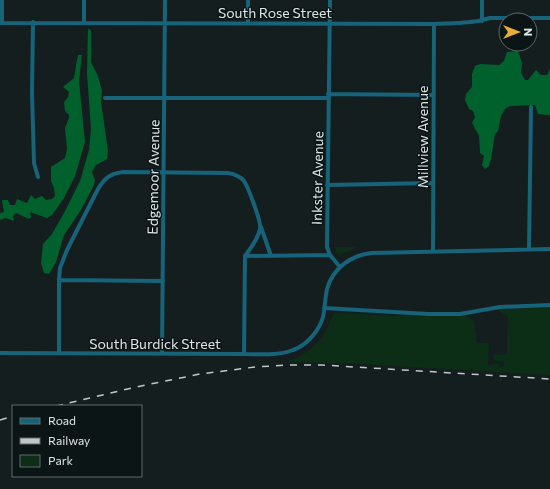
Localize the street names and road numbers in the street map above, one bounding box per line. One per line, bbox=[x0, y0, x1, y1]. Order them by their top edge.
street label: South Rose Street bbox=[218, 4, 332, 21]
street label: Millview Avenue bbox=[414, 86, 431, 188]
street label: Edgemoor Avenue bbox=[143, 119, 163, 235]
street label: Inkster Avenue bbox=[308, 131, 326, 225]
street label: South Burdick Street bbox=[89, 335, 221, 352]

